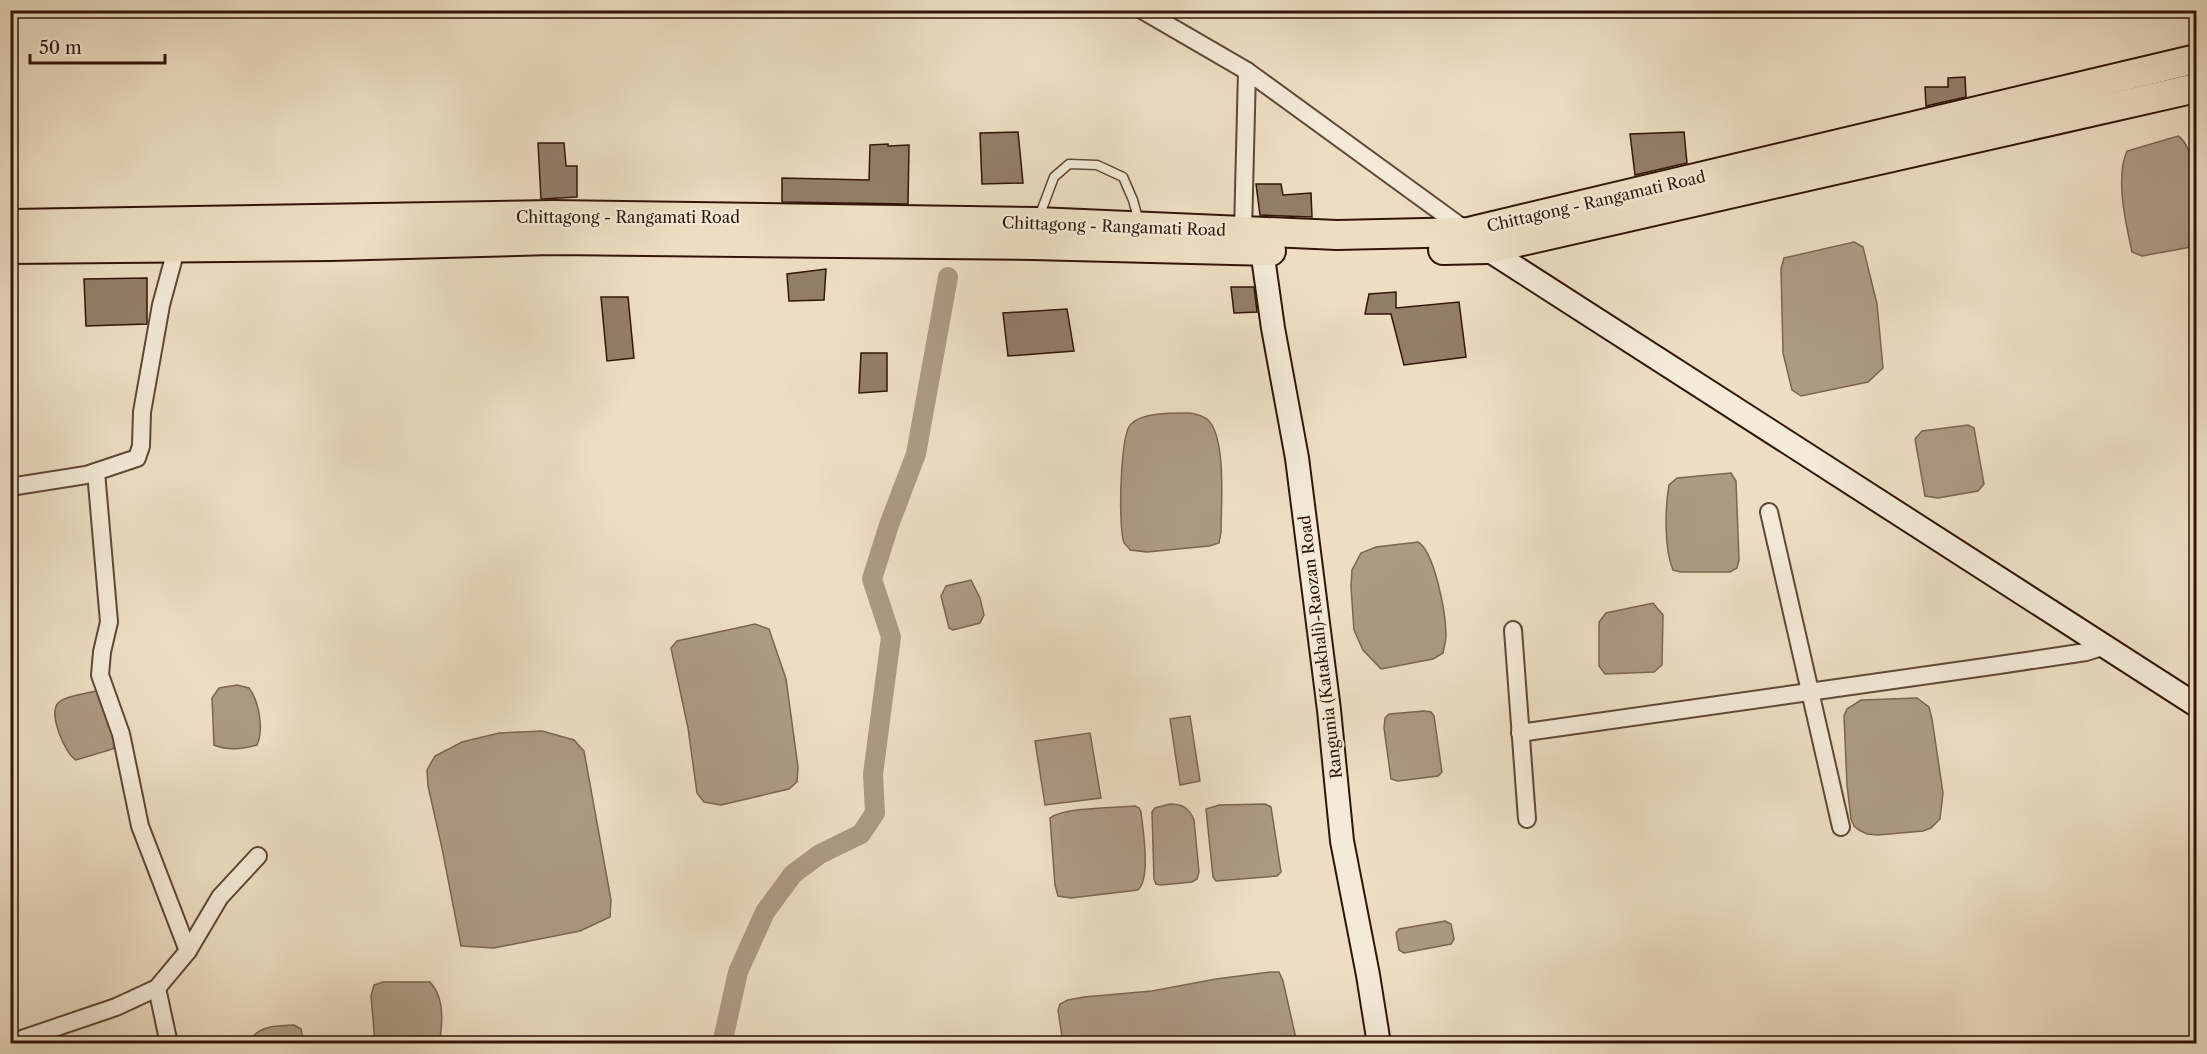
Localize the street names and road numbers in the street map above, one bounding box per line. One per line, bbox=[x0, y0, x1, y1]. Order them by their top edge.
street label: Chittagong - Rangamati Road bbox=[1485, 166, 1708, 236]
street label: Chittagong - Rangamati Road bbox=[516, 207, 740, 227]
street label: Chittagong - Rangamati Road bbox=[1002, 212, 1227, 240]
street label: Rangunia (Katakhali)-Raozan Road bbox=[1294, 514, 1346, 780]

